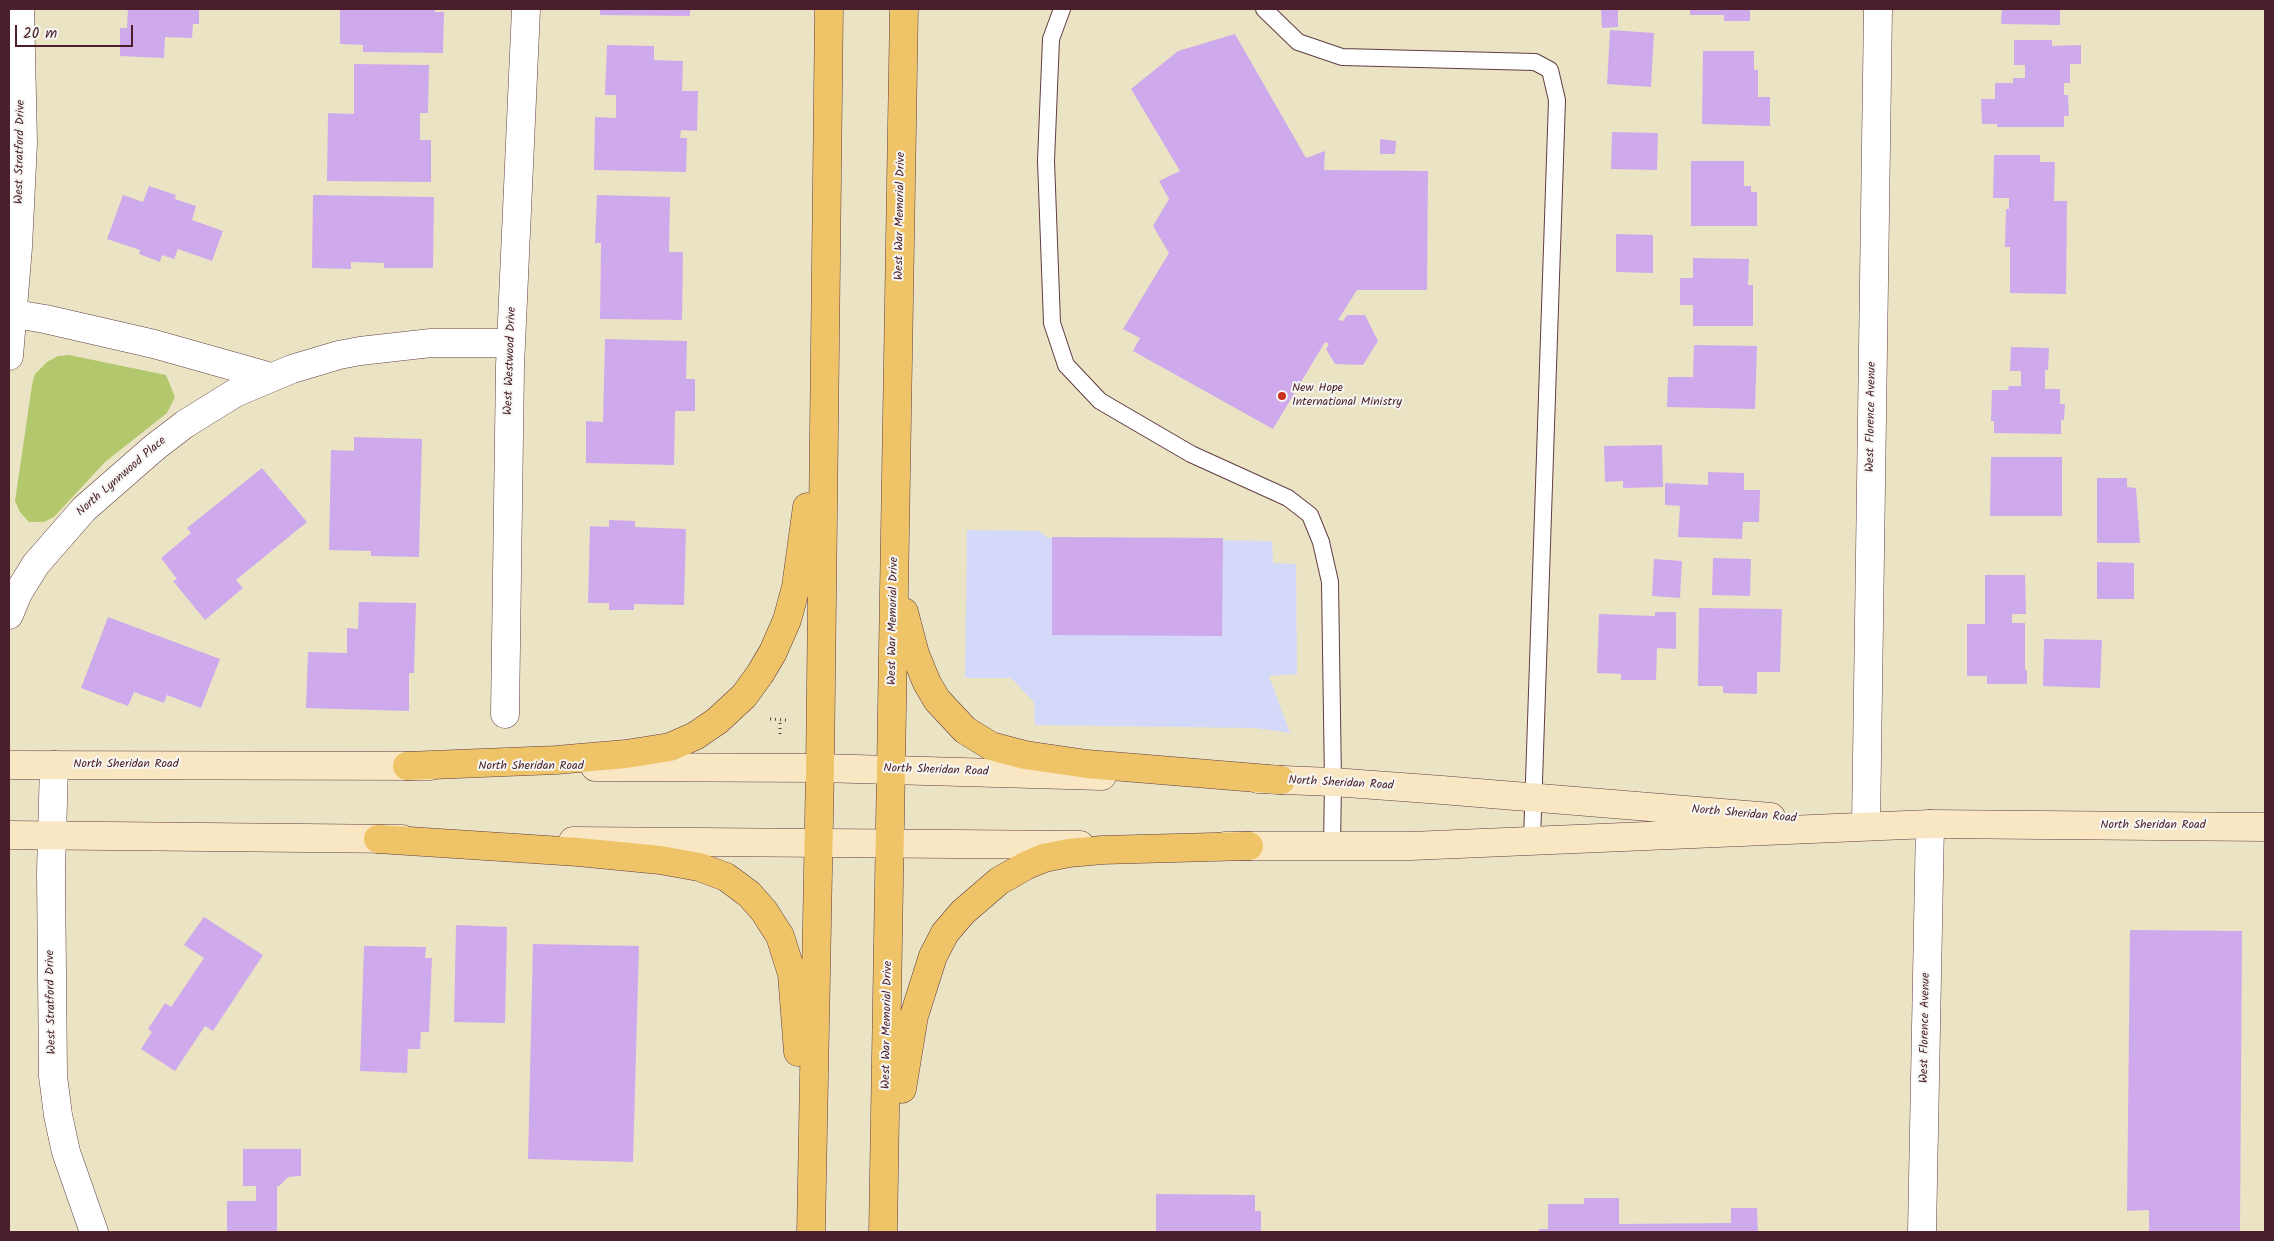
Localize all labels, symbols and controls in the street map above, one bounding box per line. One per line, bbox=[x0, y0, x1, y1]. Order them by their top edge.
scale bar bbox=[18, 15, 135, 47]
text: 20 m bbox=[23, 22, 57, 46]
street label: West Stratford Drive bbox=[13, 100, 29, 204]
street label: West War Memorial Drive bbox=[893, 152, 909, 280]
street label: West Westwood Drive bbox=[502, 306, 520, 416]
street label: West Florence Avenue bbox=[1864, 362, 1880, 472]
place label: New Hope International Ministry bbox=[1292, 382, 1402, 410]
marker: New Hope International Ministry bbox=[1276, 390, 1288, 402]
street label: North Lynnwood Place bbox=[74, 434, 170, 520]
street label: West War Memorial Drive bbox=[886, 557, 902, 685]
street label: North Sheridan Road bbox=[73, 758, 179, 772]
street label: North Sheridan Road bbox=[478, 760, 584, 774]
street label: North Sheridan Road bbox=[883, 762, 989, 780]
street label: North Sheridan Road bbox=[1288, 774, 1394, 794]
street label: North Sheridan Road bbox=[1691, 803, 1797, 827]
street label: North Sheridan Road bbox=[2100, 819, 2206, 833]
street label: West Stratford Drive bbox=[44, 950, 60, 1054]
street label: West War Memorial Drive bbox=[880, 961, 896, 1089]
street label: West Florence Avenue bbox=[1918, 973, 1934, 1083]

